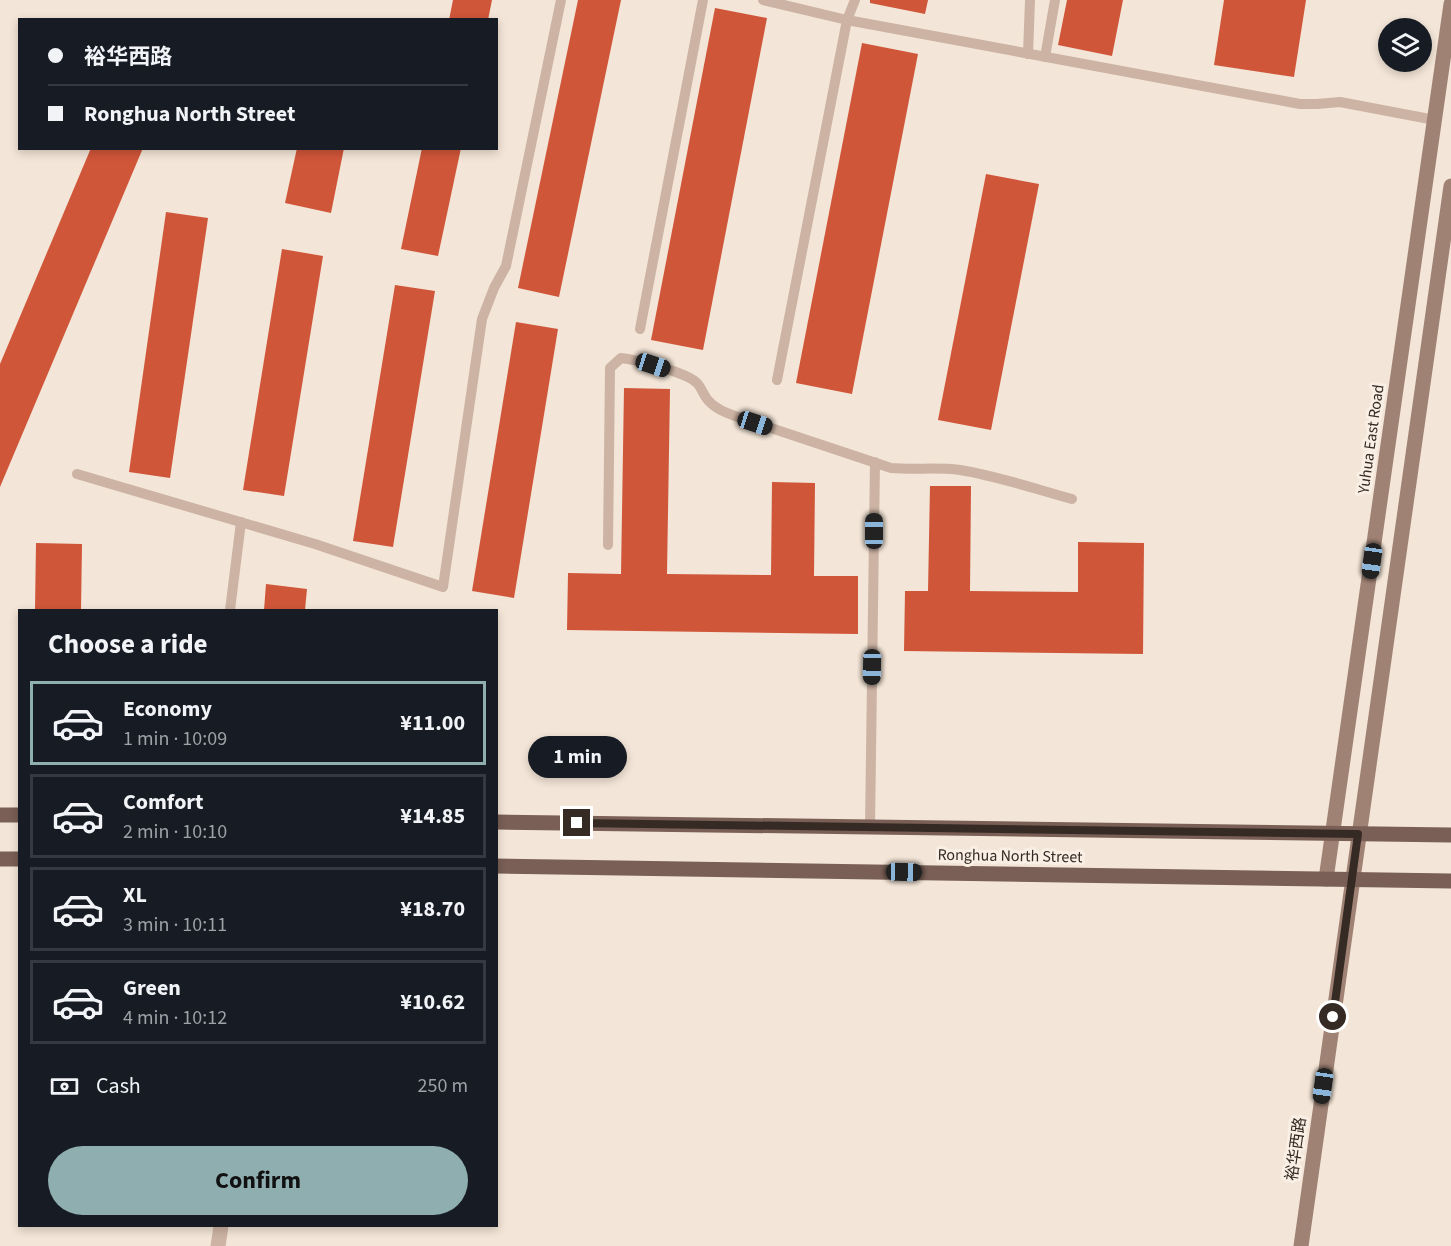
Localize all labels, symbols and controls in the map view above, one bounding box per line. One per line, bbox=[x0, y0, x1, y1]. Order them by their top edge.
map controls bbox=[1378, 18, 1432, 72]
button: layers bbox=[1378, 18, 1432, 72]
text: 裕华西路 bbox=[84, 41, 172, 73]
text: Ronghua North Street bbox=[84, 98, 295, 130]
car bbox=[633, 351, 673, 379]
street label: Yuhua East Road bbox=[1352, 383, 1390, 496]
car bbox=[735, 409, 775, 437]
car bbox=[865, 513, 883, 549]
car bbox=[1361, 542, 1383, 580]
text: Choose a ride bbox=[48, 625, 208, 664]
car bbox=[863, 649, 881, 685]
text: Economy bbox=[123, 693, 212, 725]
icon: car bbox=[51, 696, 105, 750]
text: ¥11.00 bbox=[400, 707, 465, 739]
text: 1 min · 10:09 bbox=[123, 725, 227, 753]
callout: 1 min bbox=[528, 736, 626, 778]
text: 1 min bbox=[553, 743, 602, 771]
text: Comfort bbox=[123, 786, 204, 818]
icon: car bbox=[51, 789, 105, 843]
text: ¥14.85 bbox=[400, 800, 465, 832]
route end bbox=[563, 809, 590, 836]
text: 2 min · 10:10 bbox=[123, 818, 227, 846]
street label: Ronghua North Street bbox=[937, 844, 1083, 868]
car bbox=[886, 863, 922, 881]
text: XL bbox=[123, 879, 147, 911]
icon: car bbox=[51, 882, 105, 936]
text: ¥18.70 bbox=[400, 893, 465, 925]
text: 3 min · 10:11 bbox=[123, 911, 227, 939]
text: Green bbox=[123, 972, 181, 1004]
icon: car bbox=[51, 975, 105, 1029]
text: ¥10.62 bbox=[400, 986, 465, 1018]
route start bbox=[1319, 1003, 1346, 1030]
text: 4 min · 10:12 bbox=[123, 1004, 227, 1032]
car bbox=[1312, 1067, 1334, 1105]
icon: cash bbox=[48, 1070, 81, 1103]
text: Cash bbox=[96, 1070, 141, 1102]
text: 250 m bbox=[418, 1072, 468, 1100]
street label: 裕华西路 bbox=[1281, 1116, 1311, 1182]
button: Confirm bbox=[48, 1146, 468, 1215]

